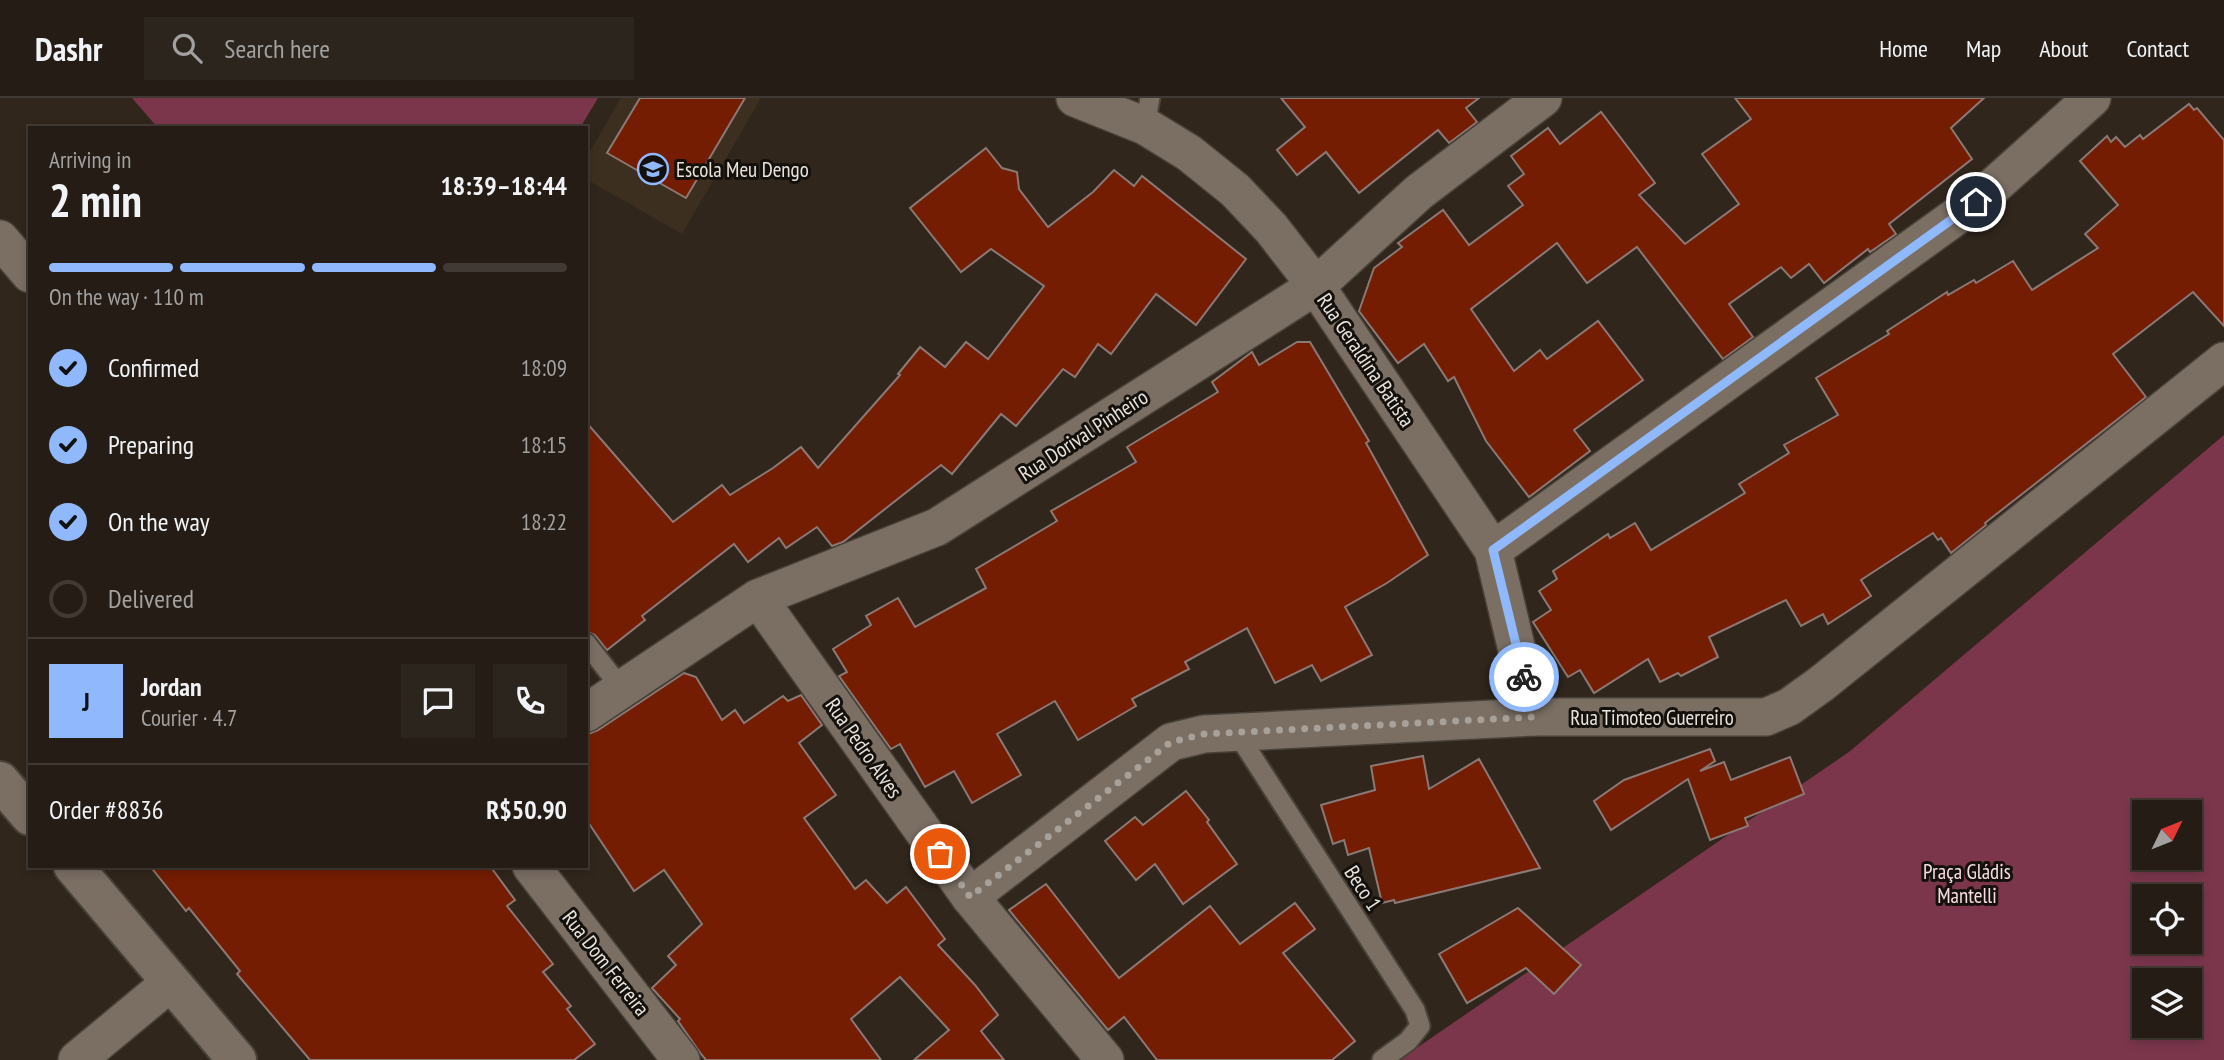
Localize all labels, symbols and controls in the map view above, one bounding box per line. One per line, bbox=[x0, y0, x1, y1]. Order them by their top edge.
search box bbox=[144, 17, 634, 80]
text: Dashr bbox=[35, 27, 102, 70]
icon: search bbox=[168, 29, 206, 67]
text: Search here bbox=[224, 32, 330, 65]
text: Home bbox=[1879, 33, 1928, 64]
text: Map bbox=[1966, 33, 2001, 64]
text: About bbox=[2039, 33, 2088, 64]
text: Contact bbox=[2126, 33, 2189, 64]
text: Arriving in bbox=[49, 145, 131, 174]
school or university icon: Escola Meu Dengo bbox=[636, 152, 670, 186]
place label: Escola Meu Dengo bbox=[676, 156, 809, 183]
text: 18:39–18:44 bbox=[440, 169, 567, 202]
text: 2 min bbox=[49, 170, 142, 230]
pin bbox=[1946, 172, 2006, 232]
icon: home bbox=[1957, 183, 1995, 221]
text: On the way · 110 m bbox=[49, 282, 204, 311]
street label: Rua Geraldina Batista bbox=[1311, 288, 1421, 432]
icon: check bbox=[49, 349, 87, 387]
text: Confirmed bbox=[108, 351, 199, 384]
text: 18:09 bbox=[521, 353, 567, 382]
street label: Rua Dorival Pinheiro bbox=[1013, 383, 1153, 487]
icon: check bbox=[49, 426, 87, 464]
text: Preparing bbox=[108, 428, 194, 461]
text: 18:15 bbox=[521, 430, 567, 459]
icon: check bbox=[49, 503, 87, 541]
text: On the way bbox=[108, 505, 210, 538]
text: 18:22 bbox=[521, 507, 567, 536]
text: Delivered bbox=[108, 582, 194, 615]
courier bbox=[1489, 642, 1559, 712]
icon: bike bbox=[1505, 658, 1543, 696]
button: chat bbox=[401, 664, 475, 738]
button: phone bbox=[493, 664, 567, 738]
text: Jordan bbox=[141, 670, 202, 703]
text: J bbox=[82, 685, 90, 718]
street label: Rua Pedro Alves bbox=[820, 693, 908, 803]
text: Courier · 4.7 bbox=[141, 703, 237, 732]
street label: Rua Timoteo Guerreiro bbox=[1570, 704, 1734, 731]
text: Order #8836 bbox=[49, 793, 164, 826]
text: R$50.90 bbox=[486, 793, 567, 826]
north arrow bbox=[2132, 800, 2202, 870]
map controls bbox=[2132, 800, 2202, 1038]
pin bbox=[910, 824, 970, 884]
icon: bag bbox=[921, 835, 959, 873]
park label: Praça Gládis Mantelli bbox=[1923, 858, 2011, 909]
street label: Beco 1 bbox=[1338, 860, 1388, 916]
button: locate bbox=[2132, 884, 2202, 954]
street label: Rua Dom Ferreira bbox=[556, 905, 656, 1021]
button: layers bbox=[2132, 968, 2202, 1038]

